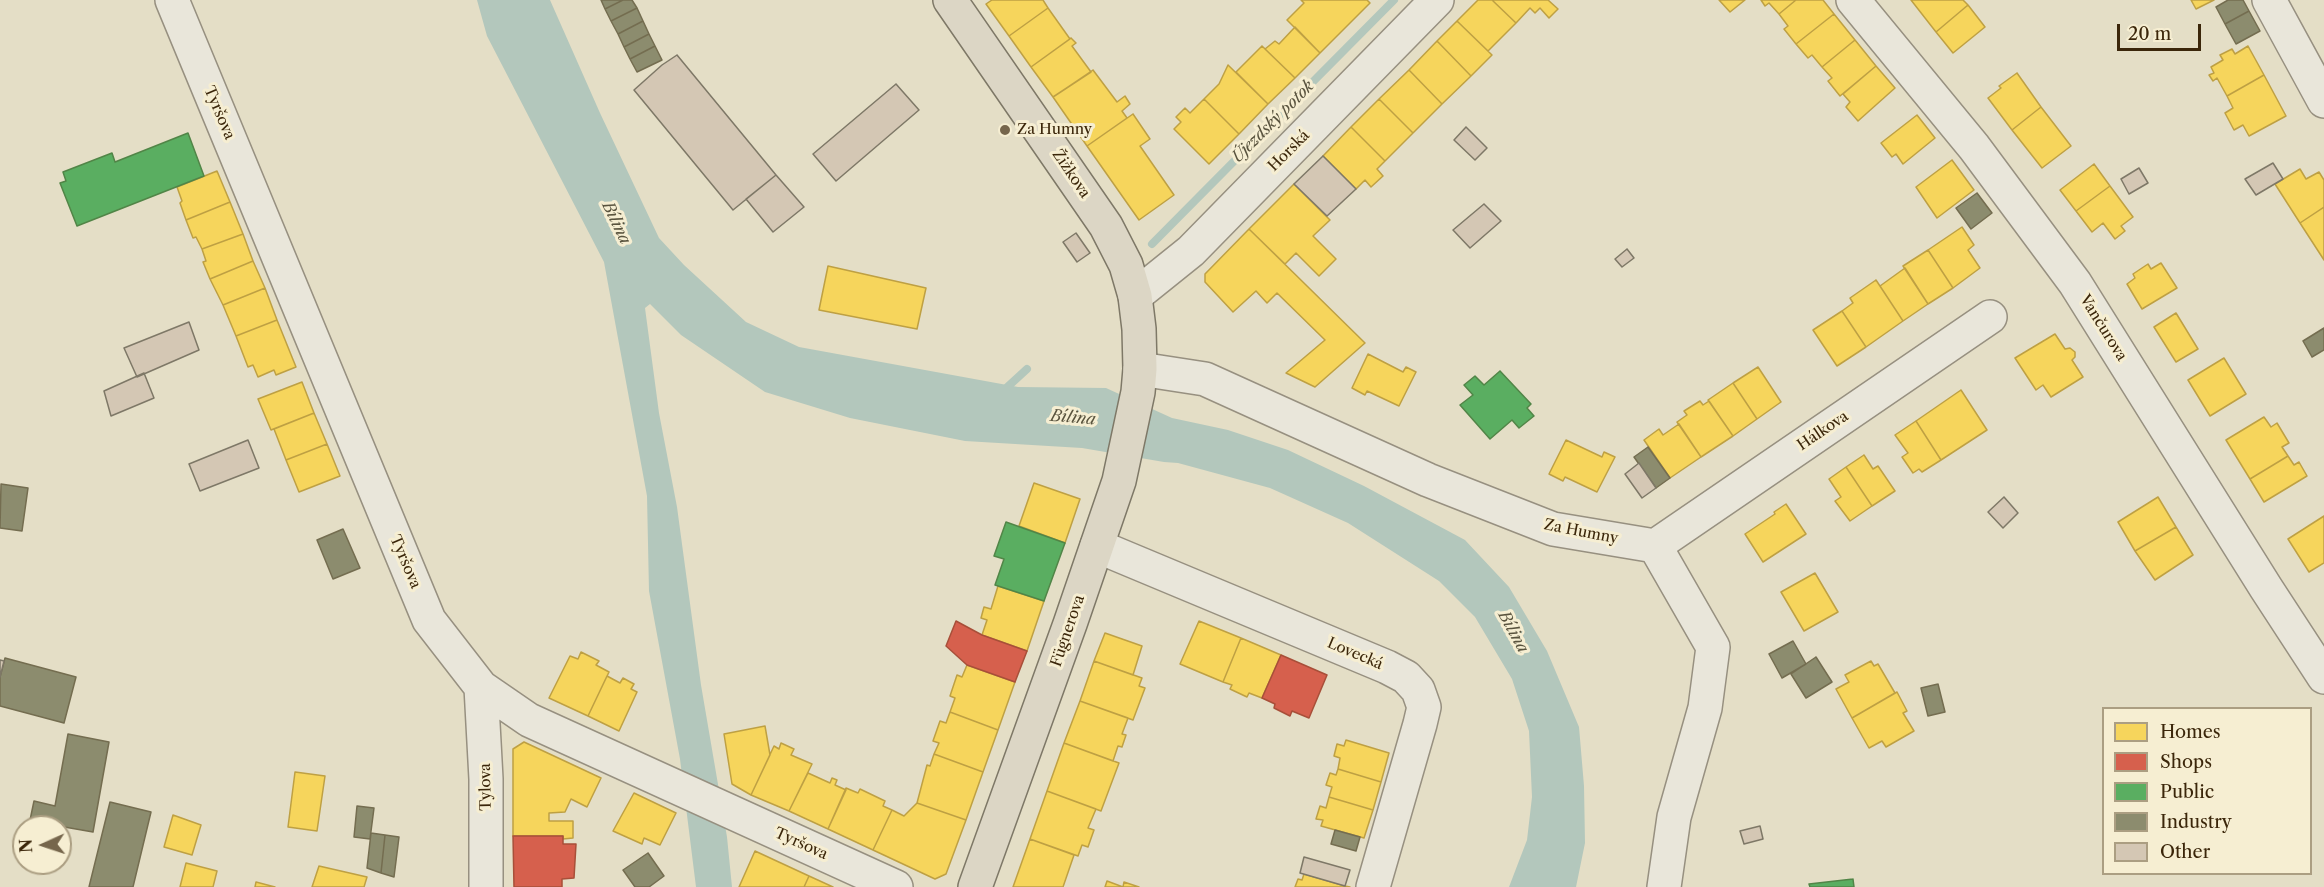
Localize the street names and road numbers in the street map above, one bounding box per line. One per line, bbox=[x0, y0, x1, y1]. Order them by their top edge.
street label: Tyršova bbox=[200, 84, 238, 142]
street label: Horská bbox=[1265, 127, 1313, 175]
street label: Žižkova bbox=[1048, 146, 1094, 202]
street label: Vančurova bbox=[2076, 292, 2130, 364]
street label: Hálkova bbox=[1794, 407, 1852, 455]
street label: Za Humny bbox=[1542, 516, 1620, 548]
street label: Tyršova bbox=[386, 533, 424, 591]
street label: Fügnerova bbox=[1047, 593, 1089, 669]
street label: Lovecká bbox=[1324, 634, 1386, 674]
street label: Tylova bbox=[477, 763, 495, 811]
street label: Tyršova bbox=[772, 824, 830, 864]

